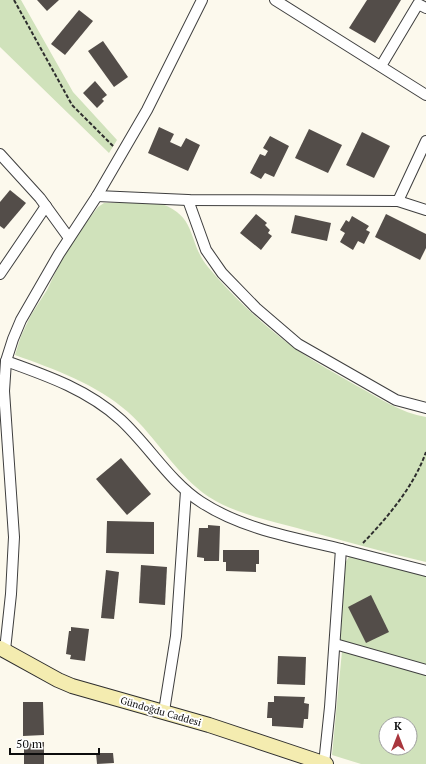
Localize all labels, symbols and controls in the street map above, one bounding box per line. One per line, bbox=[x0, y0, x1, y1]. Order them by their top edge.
street label: Gündoğdu Caddesi bbox=[119, 694, 203, 729]
north arrow bbox=[378, 716, 418, 756]
text: K bbox=[394, 719, 402, 733]
scale bar bbox=[10, 730, 99, 756]
text: 50 m bbox=[16, 736, 43, 751]

